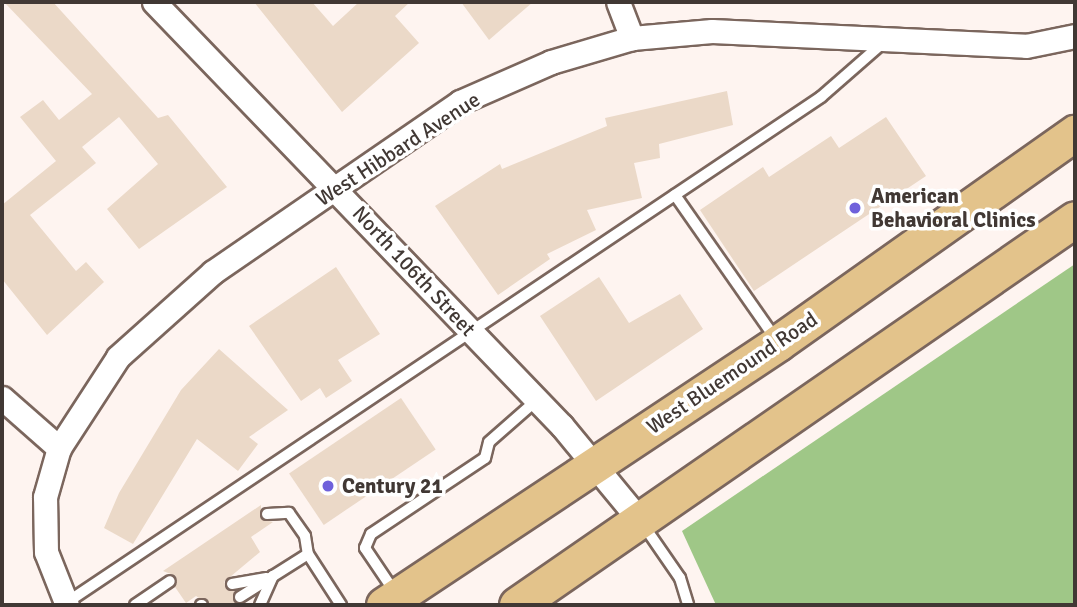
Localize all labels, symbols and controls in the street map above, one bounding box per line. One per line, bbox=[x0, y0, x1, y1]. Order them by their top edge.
street label: West Hibbard Avenue bbox=[311, 87, 485, 211]
place label: American Behavioral Clinics bbox=[871, 183, 1036, 233]
marker: American Behavioral Clinics bbox=[845, 198, 865, 218]
street label: North 106th Street bbox=[347, 201, 481, 341]
street label: West Bluemound Road bbox=[642, 306, 822, 440]
place label: Century 21 bbox=[342, 473, 443, 499]
marker: Century 21 bbox=[320, 478, 336, 494]

